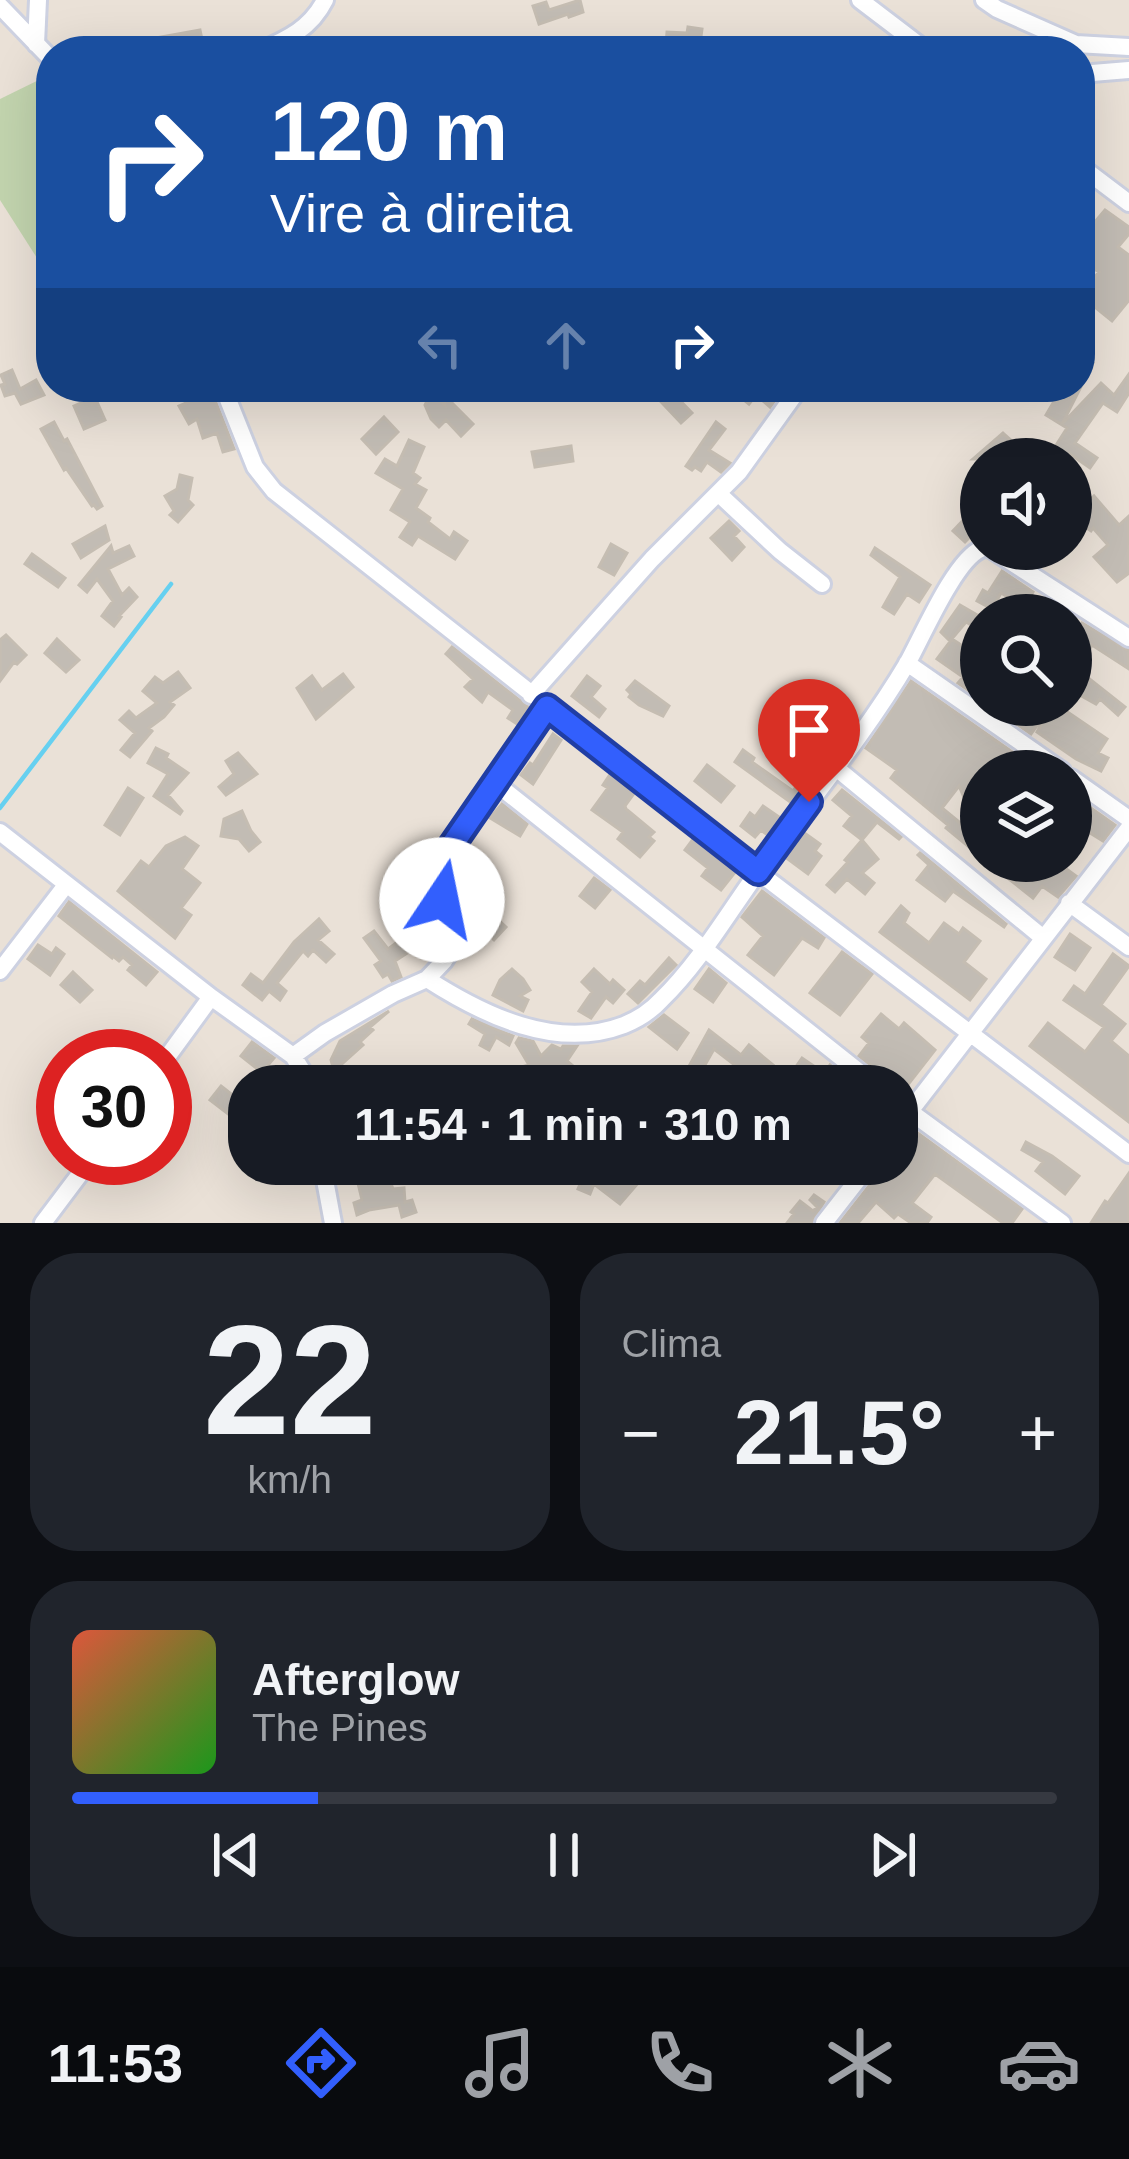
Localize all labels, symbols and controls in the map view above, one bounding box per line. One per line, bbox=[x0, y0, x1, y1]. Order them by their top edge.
icon: right bbox=[72, 84, 228, 240]
text: 120 m bbox=[270, 84, 508, 178]
text: Vire à direita bbox=[270, 183, 572, 243]
icon: left bbox=[407, 312, 473, 378]
icon: ahead bbox=[533, 312, 599, 378]
icon: right bbox=[659, 312, 725, 378]
map controls bbox=[960, 438, 1092, 882]
button: sound bbox=[960, 438, 1092, 570]
button: search bbox=[960, 594, 1092, 726]
pin bbox=[758, 679, 860, 802]
icon: arrive bbox=[776, 697, 842, 763]
button: layers bbox=[960, 750, 1092, 882]
position arrow bbox=[379, 837, 505, 963]
speed limit sign: 30 bbox=[36, 1029, 192, 1185]
text: 11:54 · 1 min · 310 m bbox=[354, 1099, 792, 1150]
text: 22 bbox=[203, 1293, 377, 1467]
text: Clima bbox=[622, 1322, 721, 1365]
text: 21.5° bbox=[734, 1383, 945, 1483]
text: − bbox=[622, 1396, 660, 1470]
text: + bbox=[1018, 1396, 1057, 1470]
text: km/h bbox=[247, 1458, 332, 1501]
text: Afterglow bbox=[252, 1654, 460, 1705]
text: The Pines bbox=[252, 1706, 428, 1749]
icon: previous bbox=[203, 1822, 269, 1888]
icon: pause bbox=[531, 1822, 597, 1888]
icon: next bbox=[860, 1822, 926, 1888]
icon: directions bbox=[279, 2021, 363, 2105]
icon: music bbox=[458, 2021, 542, 2105]
icon: phone bbox=[638, 2021, 722, 2105]
icon: climate bbox=[818, 2021, 902, 2105]
icon: car bbox=[997, 2021, 1081, 2105]
text: 11:53 bbox=[48, 2033, 183, 2093]

